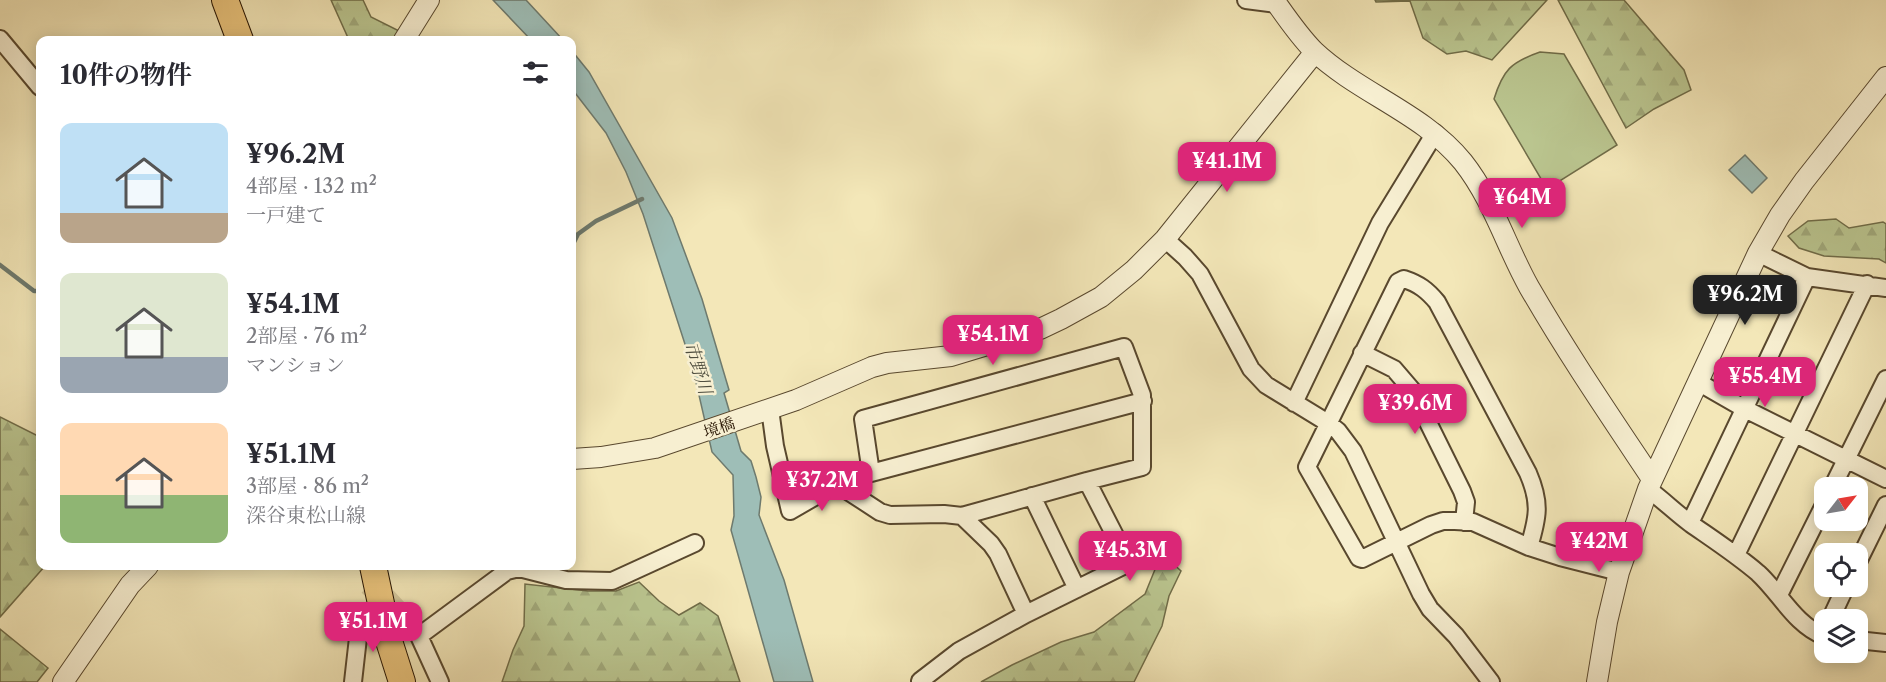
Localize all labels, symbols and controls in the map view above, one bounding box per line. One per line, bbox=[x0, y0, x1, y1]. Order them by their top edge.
icon: filters bbox=[519, 56, 552, 89]
text: 10件の物件 bbox=[60, 59, 192, 91]
text: ¥96.2M bbox=[246, 138, 345, 170]
pin: ¥41.1M bbox=[1178, 142, 1276, 193]
icon: home bbox=[108, 147, 180, 219]
text: ¥41.1M bbox=[1192, 149, 1262, 173]
text: 4部屋 · 132 m² bbox=[246, 174, 377, 198]
pin: ¥64M bbox=[1486, 178, 1558, 229]
text: ¥64M bbox=[1493, 185, 1551, 209]
text: 一戸建て bbox=[246, 203, 326, 227]
pin: ¥96.2M bbox=[1696, 275, 1794, 326]
text: ¥96.2M bbox=[1707, 282, 1783, 306]
text: ¥54.1M bbox=[246, 288, 340, 320]
icon: home bbox=[108, 297, 180, 369]
pin: ¥54.1M bbox=[944, 315, 1042, 366]
text: ¥54.1M bbox=[957, 322, 1029, 346]
text: 2部屋 · 76 m² bbox=[246, 324, 367, 348]
water label: 市野川 bbox=[680, 339, 717, 399]
text: マンション bbox=[246, 353, 345, 377]
pin: ¥55.4M bbox=[1716, 357, 1814, 408]
text: ¥55.4M bbox=[1728, 364, 1802, 388]
pin: ¥39.6M bbox=[1366, 384, 1464, 435]
text: ¥39.6M bbox=[1378, 391, 1452, 415]
street label: 境橋 bbox=[701, 412, 737, 442]
text: ¥51.1M bbox=[246, 438, 336, 470]
icon: home bbox=[108, 447, 180, 519]
pin: ¥37.2M bbox=[773, 461, 871, 512]
text: ¥37.2M bbox=[786, 468, 858, 492]
text: 3部屋 · 86 m² bbox=[246, 474, 369, 498]
north arrow bbox=[1814, 477, 1868, 531]
map controls bbox=[1814, 477, 1868, 663]
text: 深谷東松山線 bbox=[246, 503, 366, 527]
pin: ¥42M bbox=[1563, 522, 1635, 573]
text: ¥42M bbox=[1570, 529, 1628, 553]
pin: ¥45.3M bbox=[1081, 531, 1179, 582]
text: ¥45.3M bbox=[1093, 538, 1167, 562]
button: locate bbox=[1814, 543, 1868, 597]
pin: ¥51.1M bbox=[324, 602, 422, 653]
text: ¥51.1M bbox=[338, 609, 408, 633]
button: layers bbox=[1814, 609, 1868, 663]

